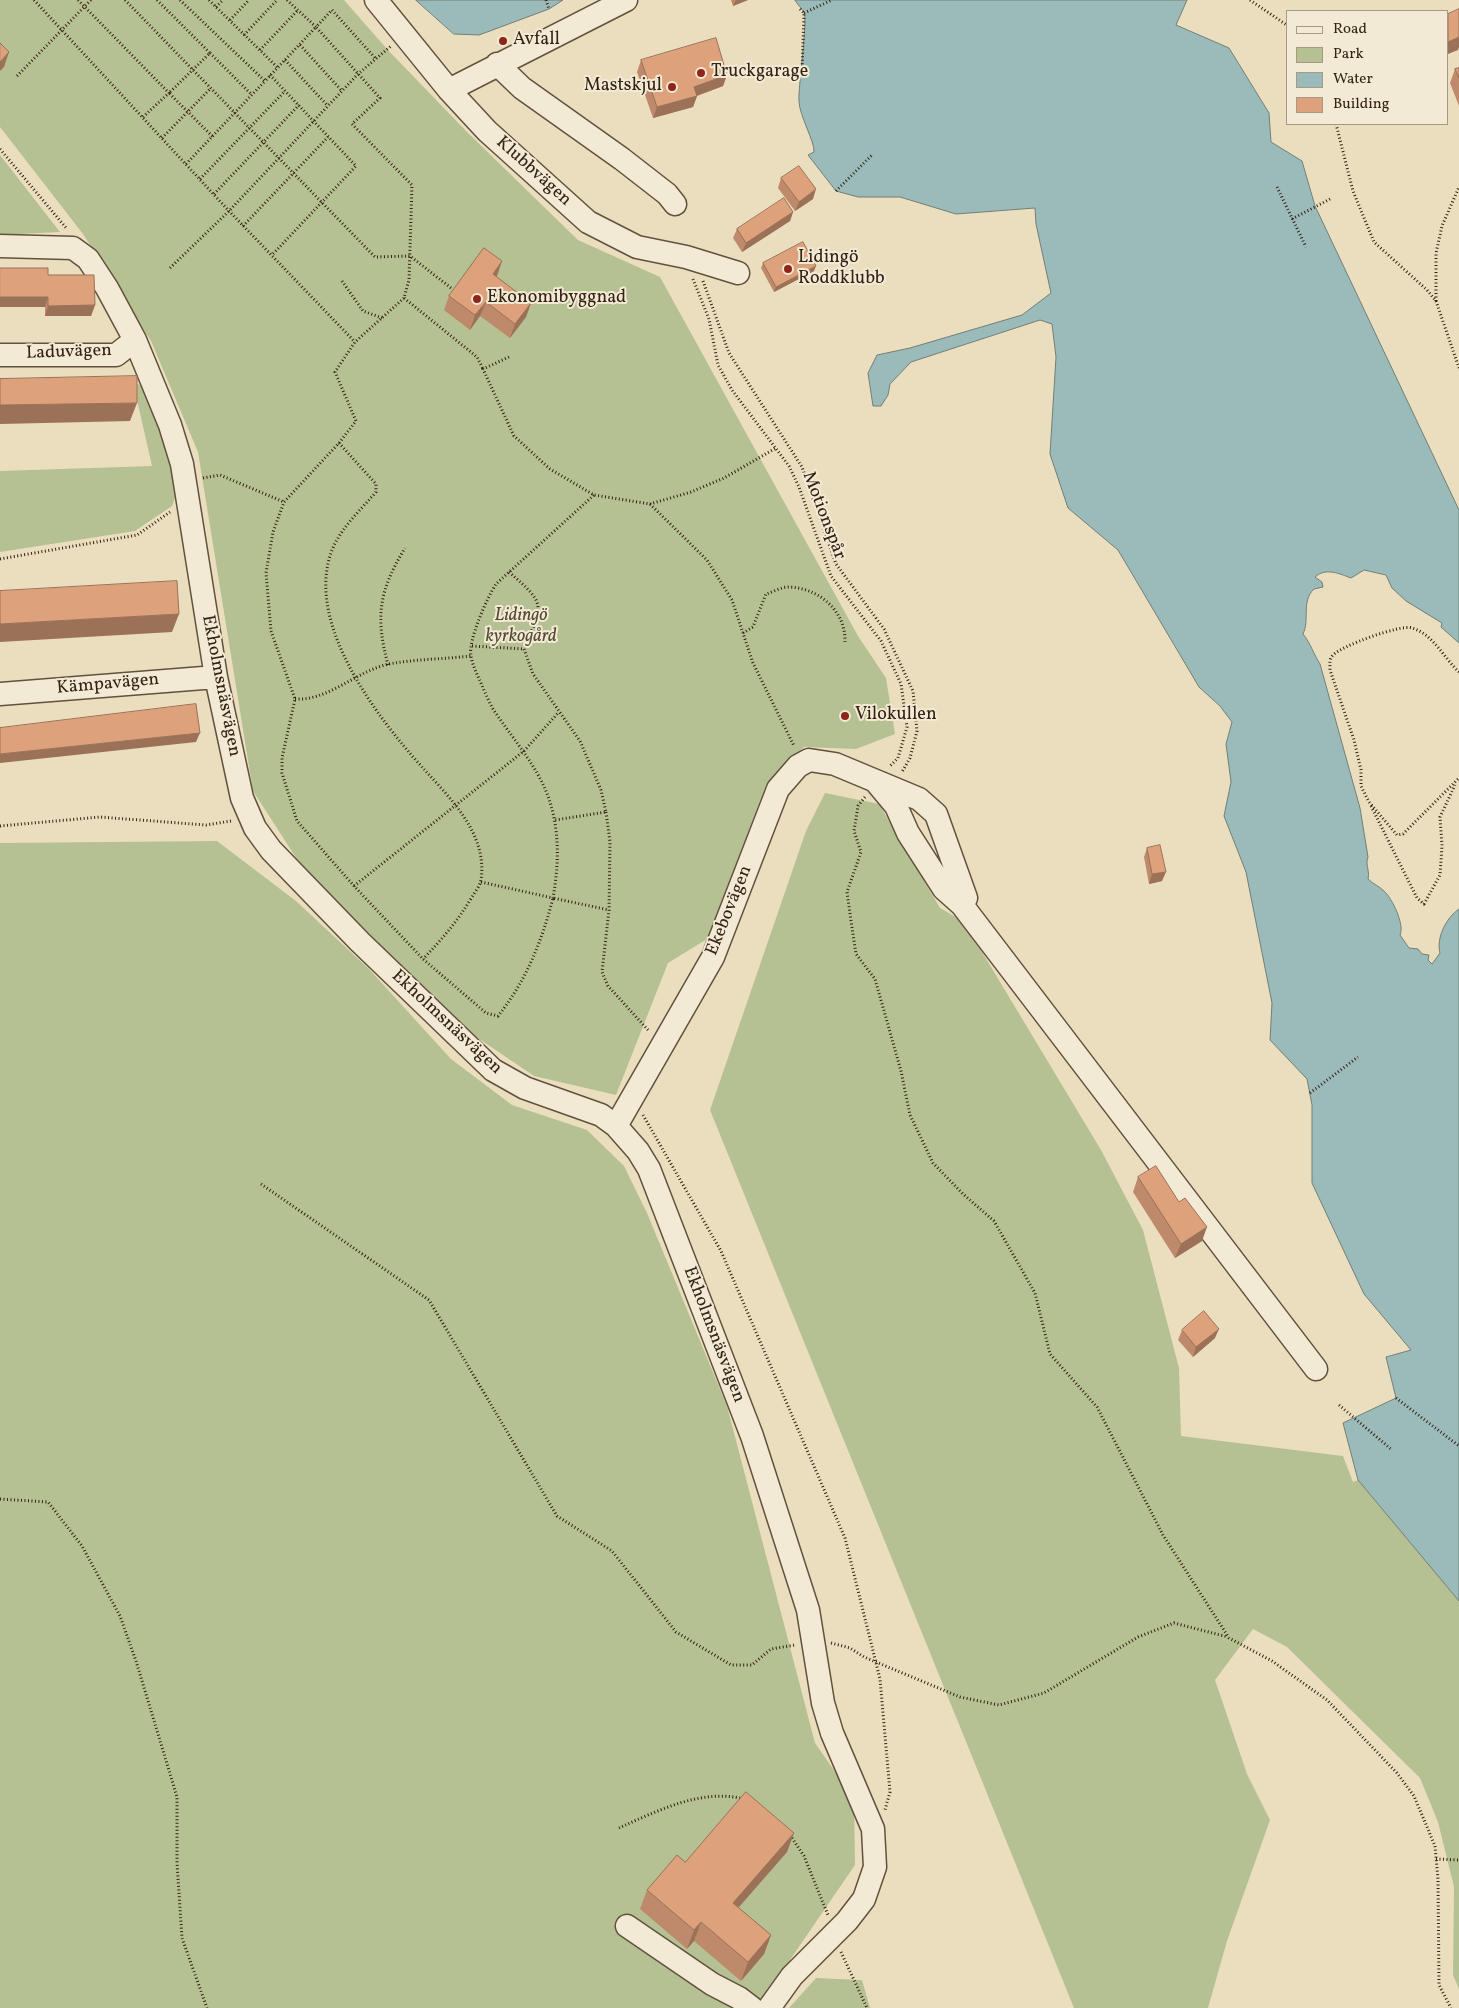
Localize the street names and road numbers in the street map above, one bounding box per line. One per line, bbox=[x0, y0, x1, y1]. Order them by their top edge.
street label: Klubbvägen bbox=[491, 133, 575, 211]
street label: Laduvägen bbox=[26, 341, 112, 365]
street label: Motionspår bbox=[796, 469, 850, 563]
street label: Ekholmsnäsvägen bbox=[196, 613, 244, 759]
street label: Kämpavägen bbox=[56, 670, 160, 700]
street label: Ekebovägen bbox=[702, 863, 758, 959]
street label: Ekholmsnäsvägen bbox=[386, 966, 506, 1080]
street label: Ekholmsnäsvägen bbox=[677, 1264, 749, 1406]

